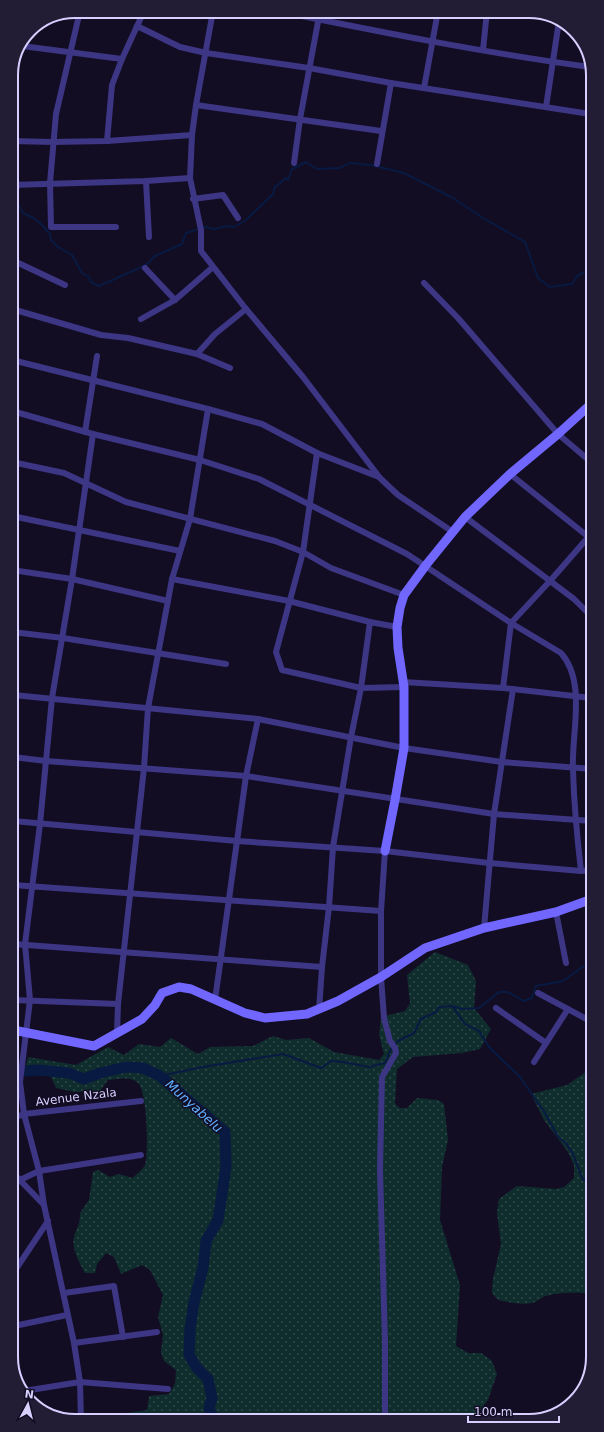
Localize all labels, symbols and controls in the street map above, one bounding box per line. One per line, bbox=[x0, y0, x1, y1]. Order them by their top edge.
water label: Munyabelu bbox=[162, 1077, 226, 1135]
street label: Avenue Nzala bbox=[35, 1085, 117, 1109]
north arrow bbox=[8, 1384, 48, 1424]
text: N bbox=[24, 1388, 35, 1402]
scale bar bbox=[468, 1398, 559, 1424]
text: 100 m bbox=[474, 1405, 512, 1419]

